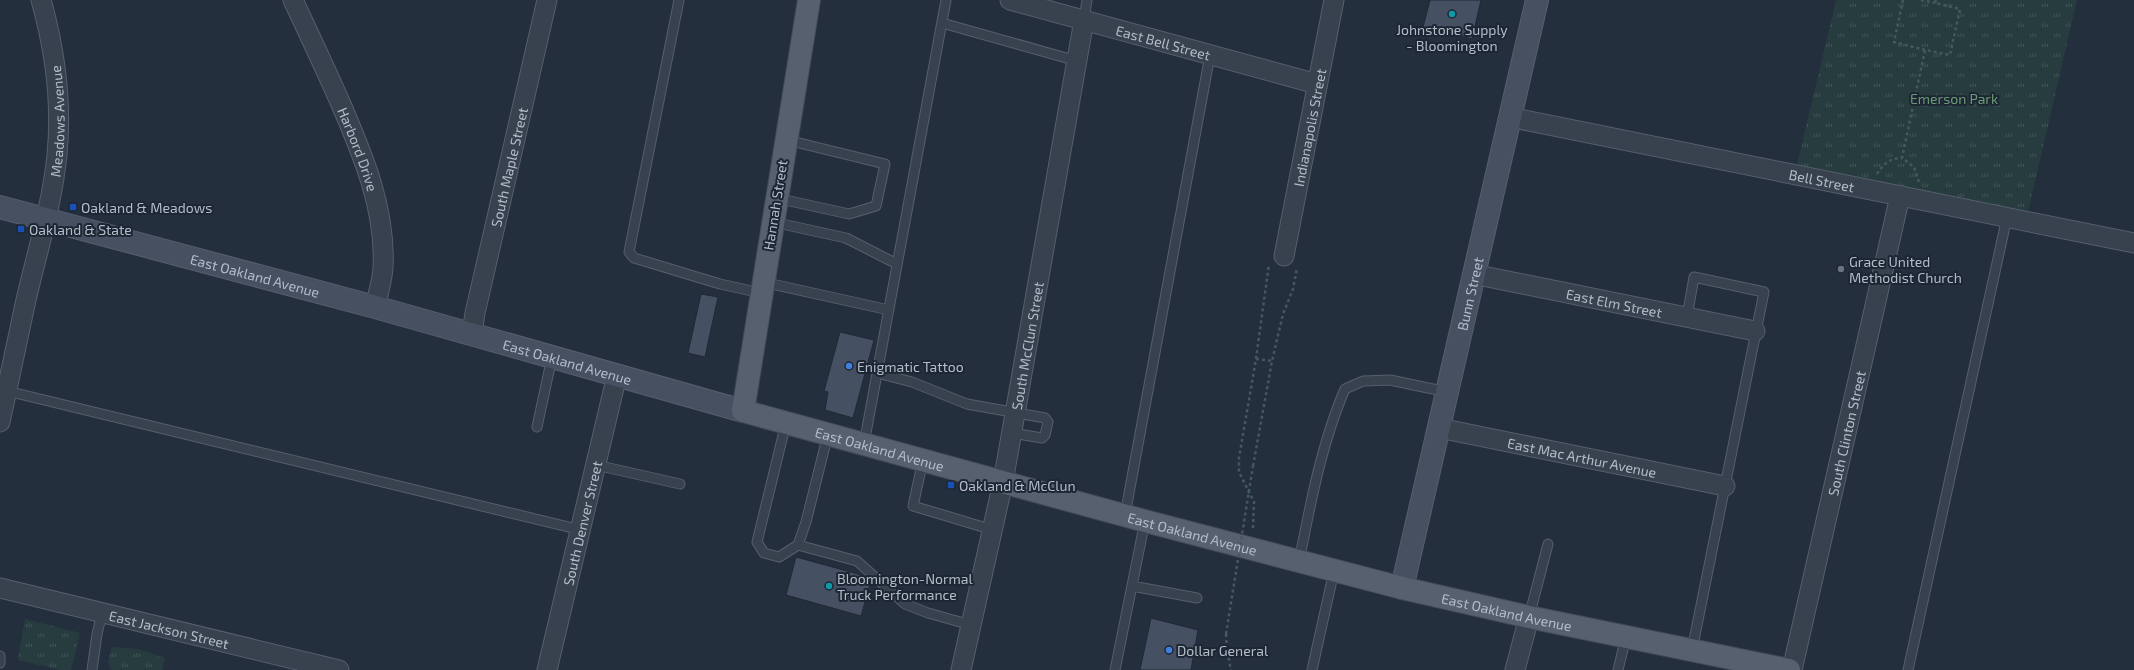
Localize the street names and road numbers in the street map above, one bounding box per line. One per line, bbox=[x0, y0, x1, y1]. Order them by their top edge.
street label: East Bell Street bbox=[1114, 21, 1213, 63]
street label: Meadows Avenue bbox=[46, 64, 67, 178]
street label: Indianapolis Street bbox=[1289, 67, 1329, 188]
street label: Harbord Drive bbox=[335, 105, 382, 193]
street label: South Maple Street bbox=[487, 106, 531, 229]
street label: Hannah Street bbox=[759, 159, 791, 251]
street label: Bell Street bbox=[1788, 165, 1856, 195]
street label: East Oakland Avenue bbox=[189, 250, 322, 300]
street label: Bunn Street bbox=[1453, 255, 1486, 332]
street label: South McClun Street bbox=[1007, 280, 1046, 411]
street label: East Elm Street bbox=[1565, 285, 1664, 321]
street label: East Oakland Avenue bbox=[501, 335, 634, 388]
street label: South Clinton Street bbox=[1824, 369, 1868, 497]
street label: East Oakland Avenue bbox=[813, 423, 946, 474]
street label: East Mac Arthur Avenue bbox=[1506, 434, 1658, 480]
street label: South Denver Street bbox=[559, 459, 605, 587]
street label: East Oakland Avenue bbox=[1126, 508, 1259, 558]
street label: East Oakland Avenue bbox=[1440, 589, 1573, 634]
street label: East Jackson Street bbox=[108, 606, 231, 652]

